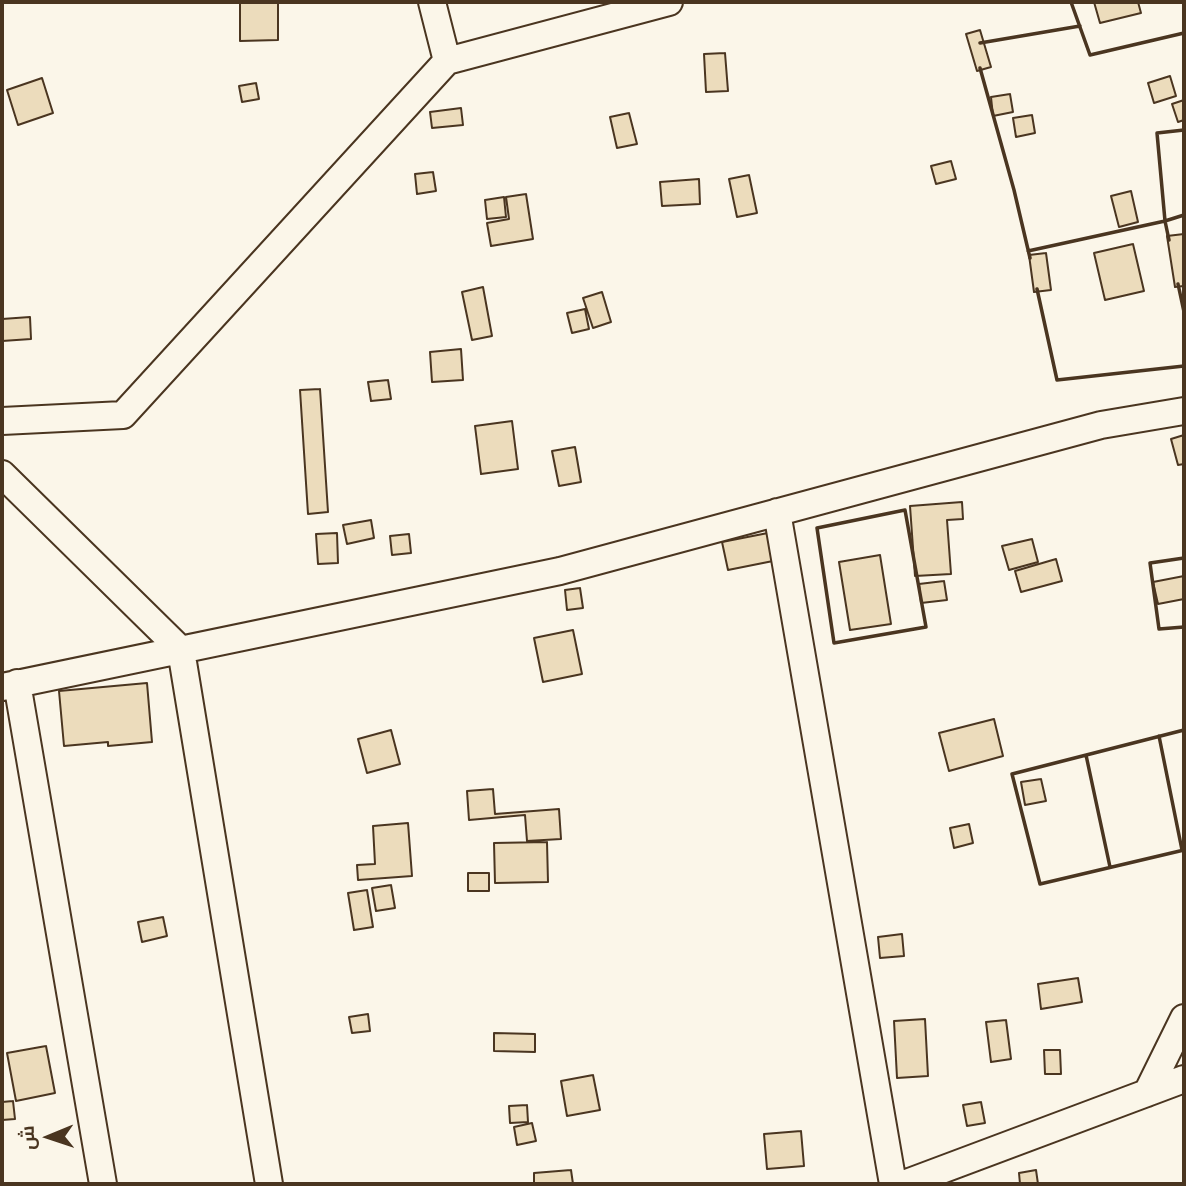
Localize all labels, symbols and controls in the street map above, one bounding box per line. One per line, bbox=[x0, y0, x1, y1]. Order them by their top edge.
north arrow bbox=[14, 1102, 84, 1172]
text: ش bbox=[17, 1125, 38, 1150]

